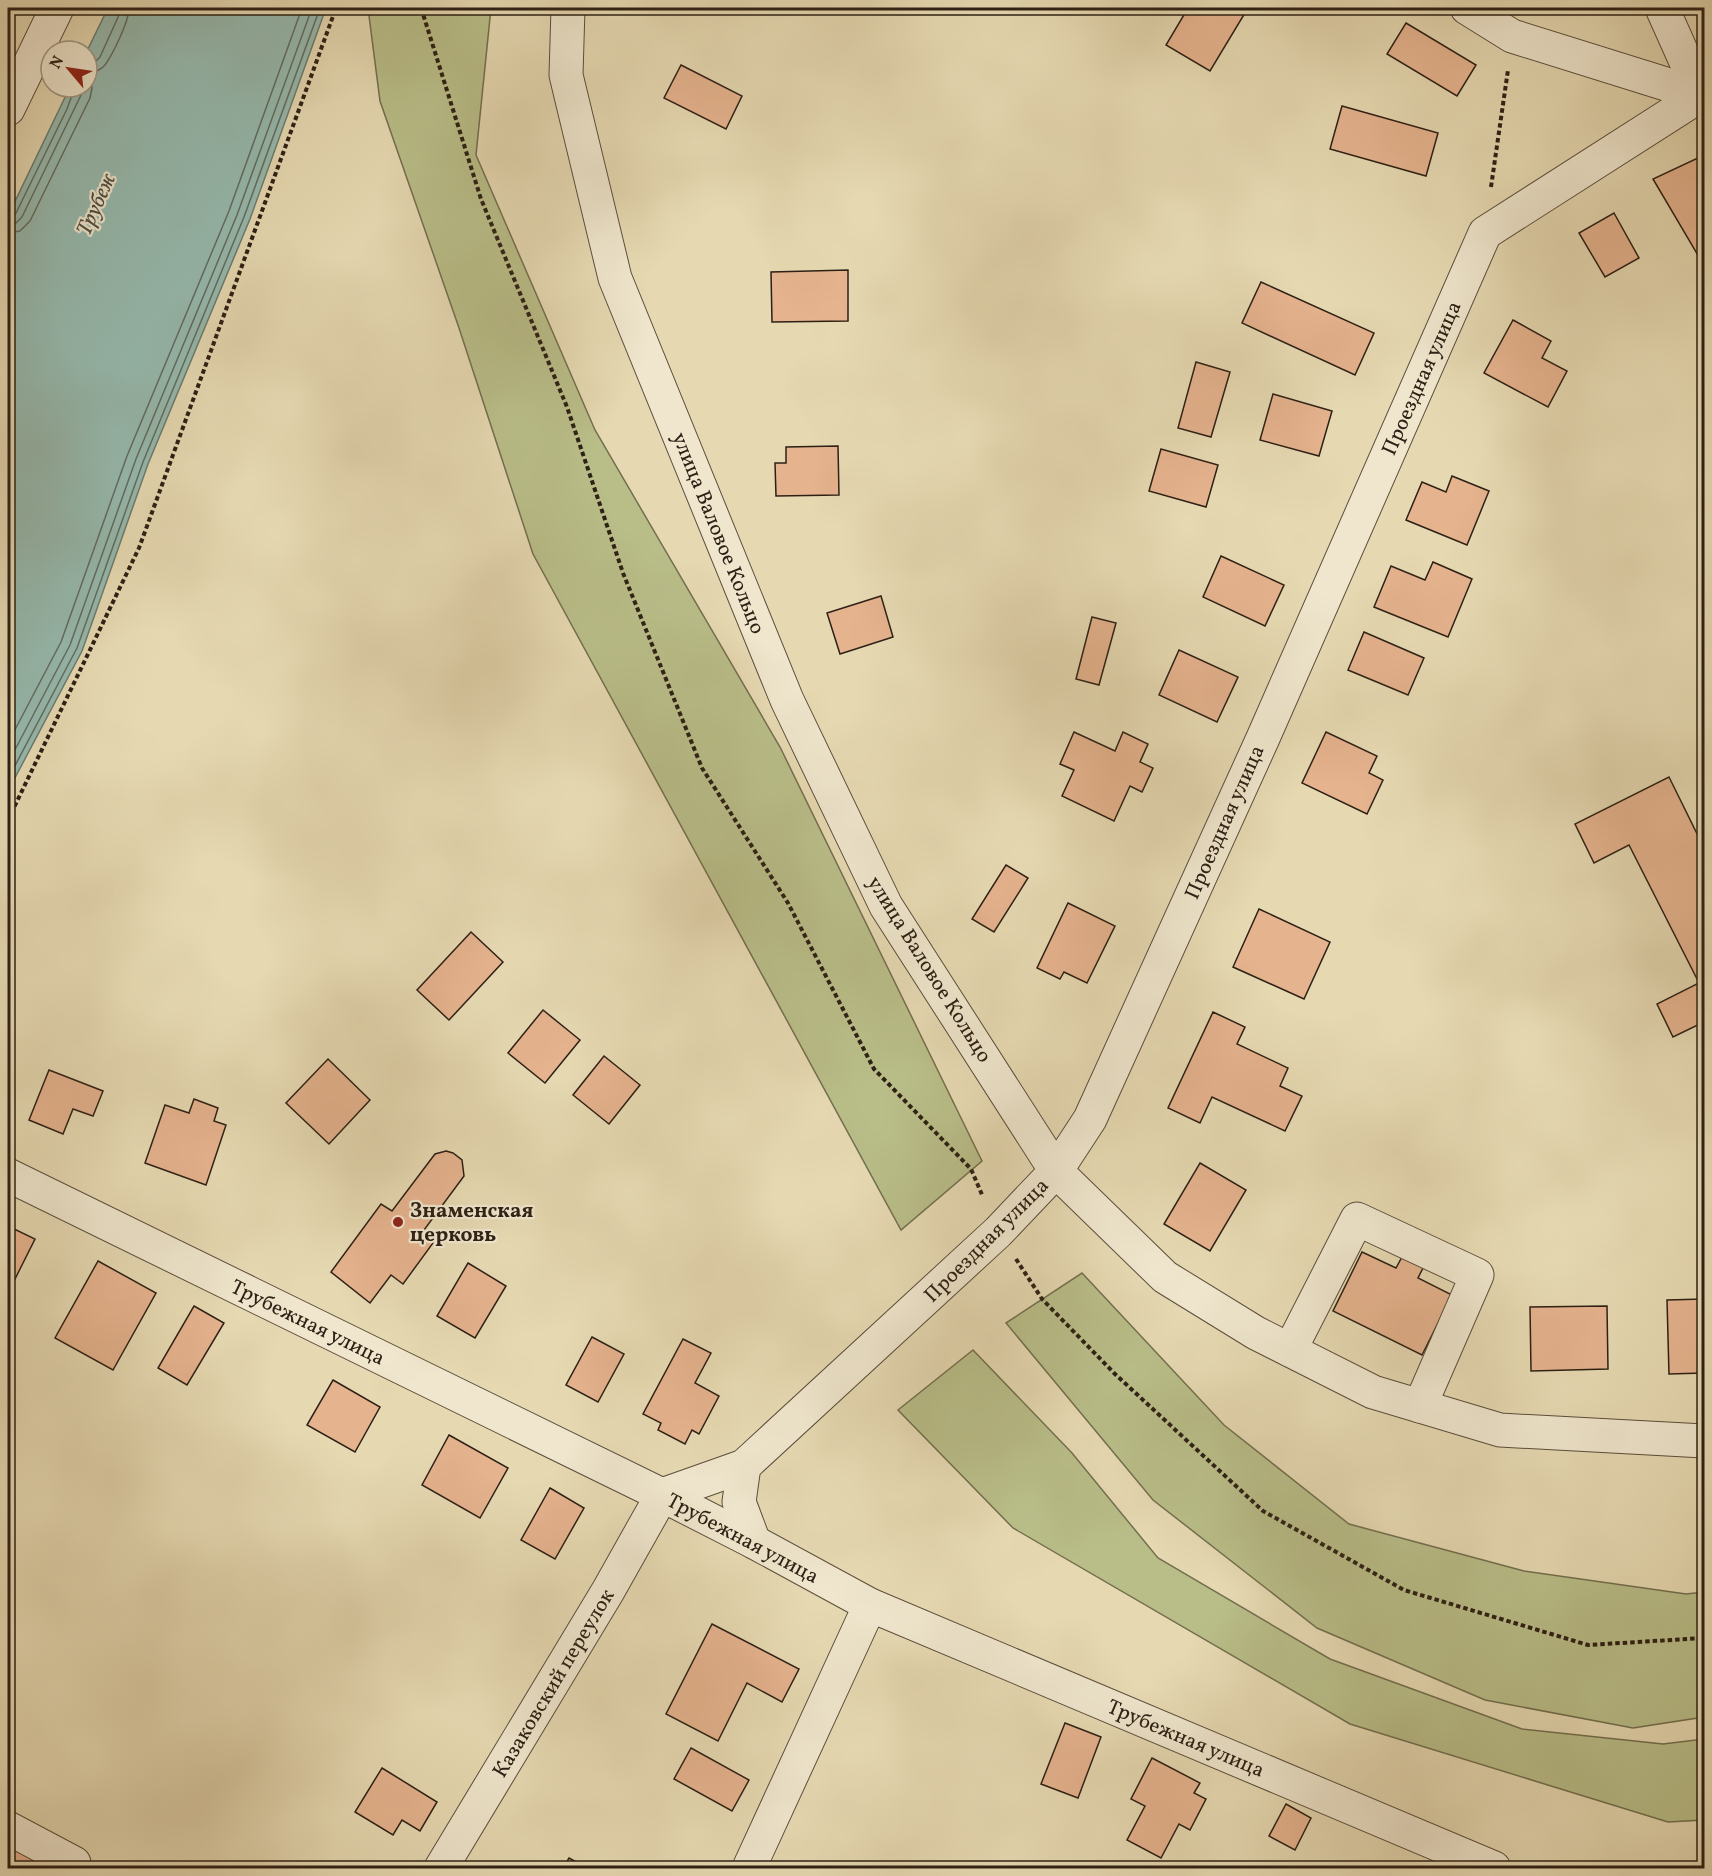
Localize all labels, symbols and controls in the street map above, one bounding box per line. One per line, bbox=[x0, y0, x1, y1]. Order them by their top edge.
north arrow bbox=[39, 39, 99, 99]
text: N bbox=[45, 52, 70, 73]
water label: Трубеж bbox=[70, 169, 125, 241]
street label: Проездная улица bbox=[1375, 297, 1469, 460]
street label: улица Валовое Кольцо bbox=[664, 428, 771, 639]
street label: Проездная улица bbox=[1178, 741, 1272, 904]
street label: улица Валовое Кольцо bbox=[859, 871, 998, 1069]
street label: Проездная улица bbox=[918, 1172, 1056, 1310]
place label: Знаменская церковь bbox=[410, 1197, 533, 1250]
marker: Знаменская церковь bbox=[391, 1215, 405, 1229]
street label: Трубежная улица bbox=[225, 1273, 389, 1373]
street label: Трубежная улица bbox=[661, 1487, 824, 1592]
street label: Казаковский переулок bbox=[486, 1584, 622, 1784]
street label: Трубежная улица bbox=[1102, 1693, 1269, 1786]

